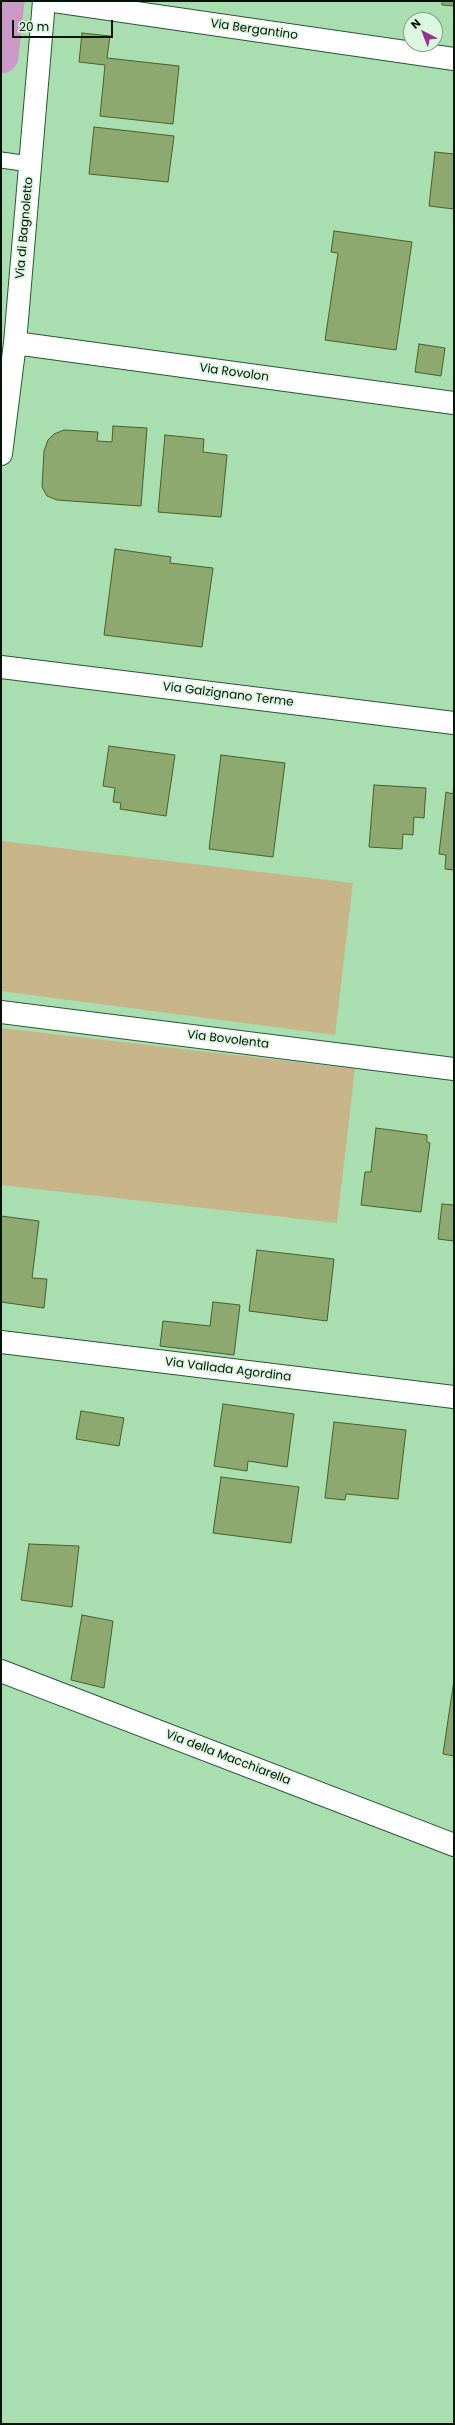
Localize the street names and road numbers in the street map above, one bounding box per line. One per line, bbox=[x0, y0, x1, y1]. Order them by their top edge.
street label: Via Bergantino bbox=[209, 17, 299, 43]
street label: Via di Bagnoletto bbox=[13, 176, 37, 280]
street label: Via Rovolon bbox=[198, 361, 270, 385]
street label: Via Galzignano Terme bbox=[162, 680, 294, 710]
street label: Via Bovolenta bbox=[186, 1028, 270, 1052]
street label: Via Vallada Agordina bbox=[164, 1355, 292, 1385]
street label: Via della Macchiarella bbox=[163, 1727, 293, 1789]

